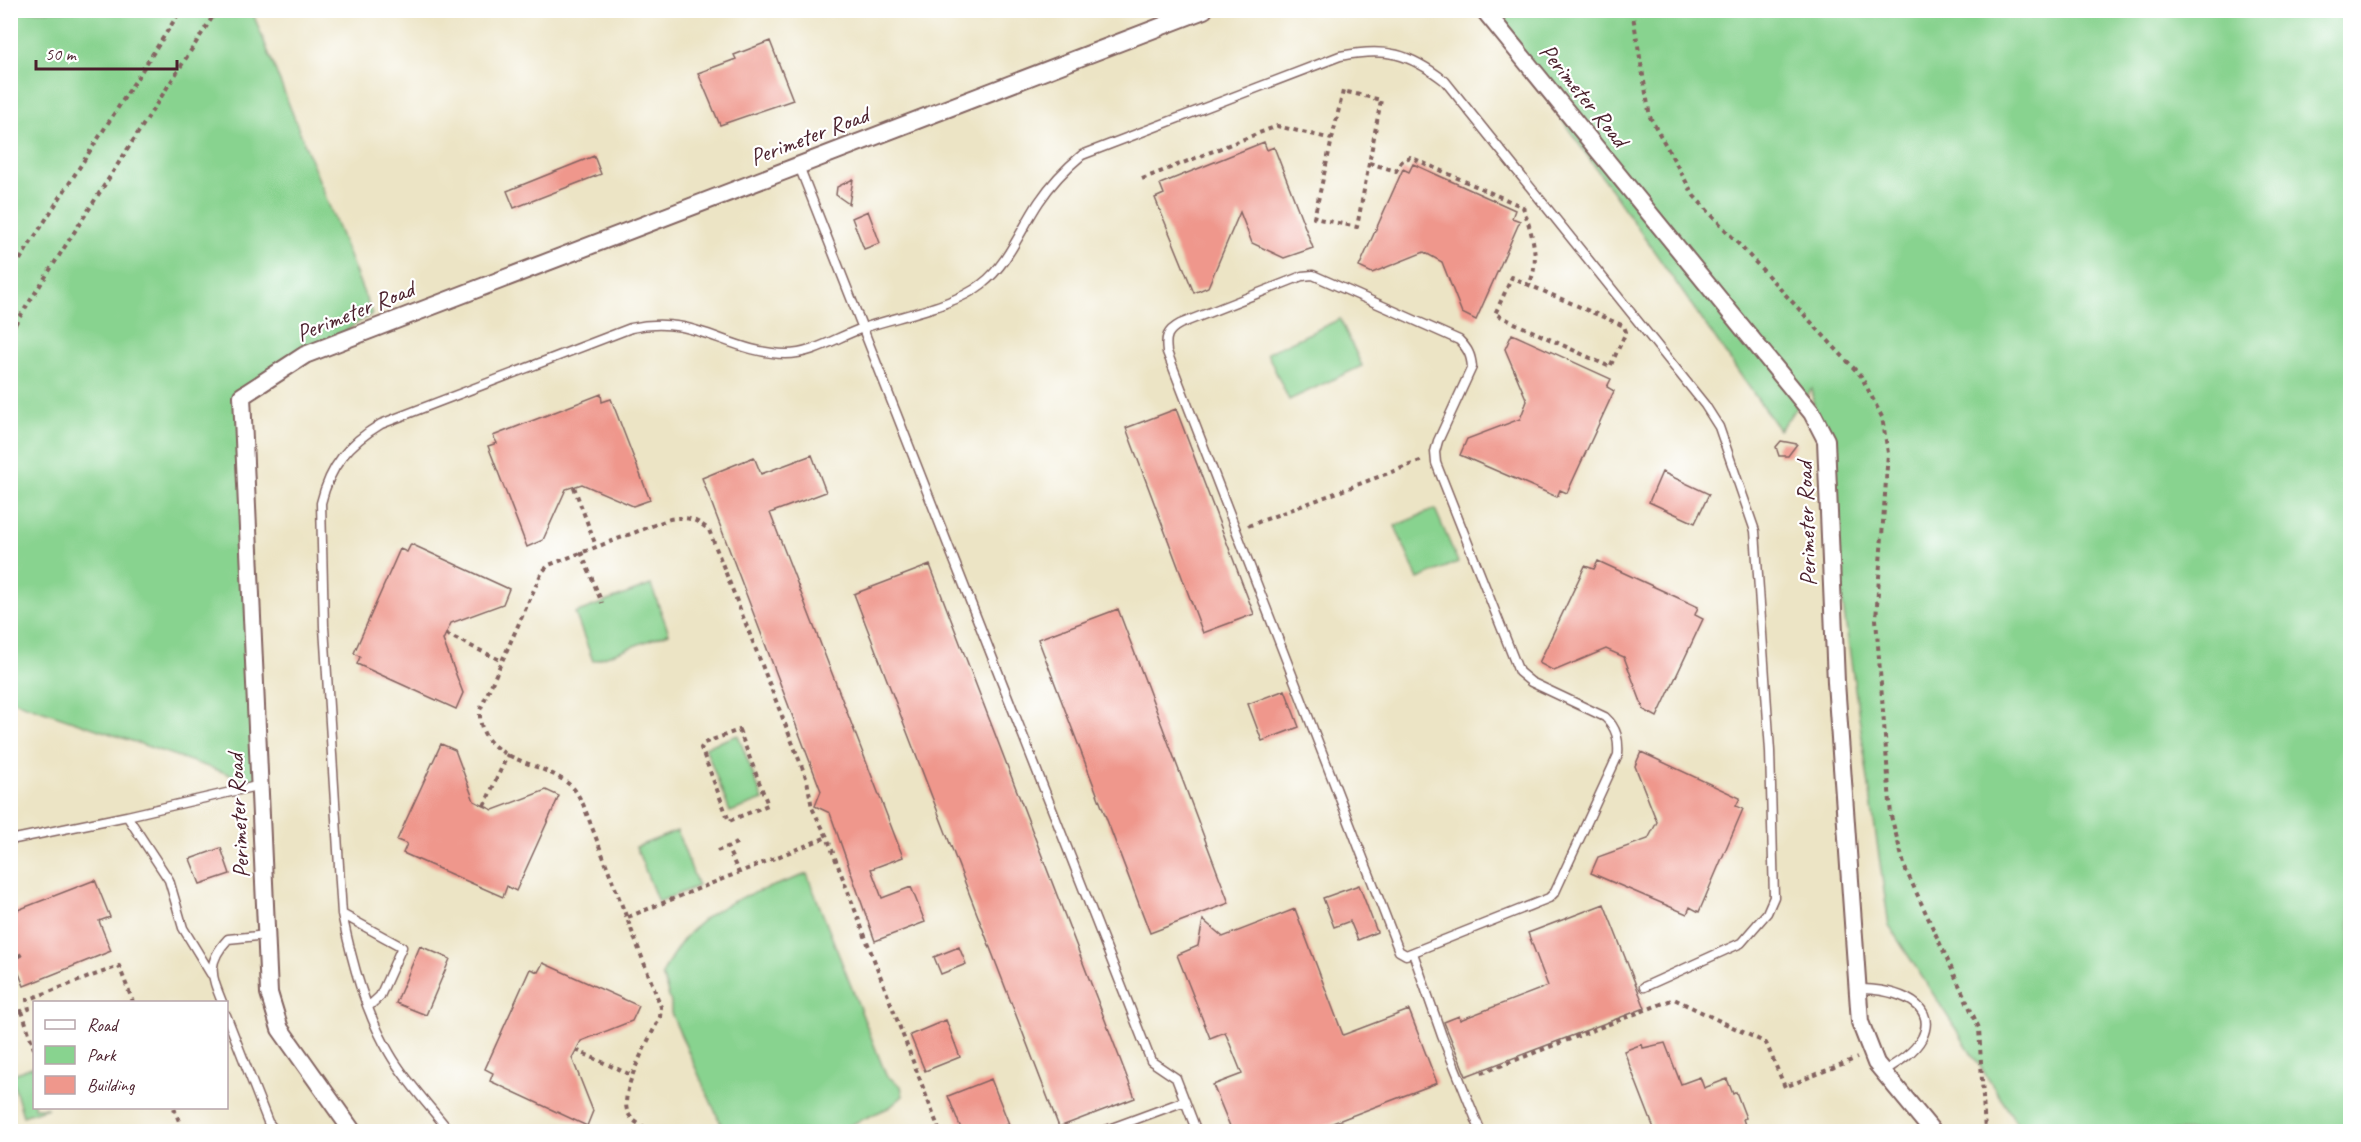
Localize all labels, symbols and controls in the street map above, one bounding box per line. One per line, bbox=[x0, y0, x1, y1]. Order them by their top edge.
scale bar bbox=[36, 33, 177, 71]
street label: Perimeter Road bbox=[1533, 37, 1637, 156]
text: 50 m bbox=[45, 43, 78, 65]
street label: Perimeter Road bbox=[745, 98, 876, 172]
street label: Perimeter Road bbox=[292, 272, 422, 348]
street label: Perimeter Road bbox=[1789, 458, 1823, 587]
street label: Perimeter Road bbox=[220, 749, 256, 879]
legend bbox=[33, 1001, 228, 1109]
text: Road bbox=[87, 1014, 120, 1036]
text: Park bbox=[87, 1044, 117, 1066]
text: Building bbox=[87, 1074, 136, 1096]

